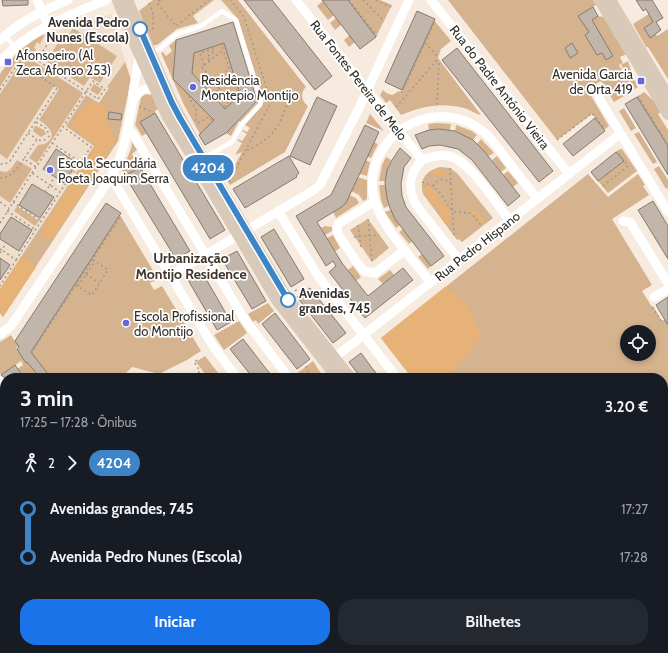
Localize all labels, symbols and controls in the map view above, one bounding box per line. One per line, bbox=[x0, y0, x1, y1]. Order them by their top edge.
place label: Avenida Pedro Nunes (Escola) bbox=[46, 14, 130, 45]
street label: Rua Fontes Pereira de Melo bbox=[307, 17, 411, 143]
marker: Avenida Pedro Nunes (Escola) bbox=[132, 21, 148, 37]
street label: Rua do Padre António Vieira bbox=[447, 22, 554, 153]
place label: Afonsoeiro (Al Zeca Afonso 253) bbox=[16, 47, 111, 78]
marker: Afonsoeiro (Al Zeca Afonso 253) bbox=[3, 57, 13, 67]
place label: Avenida Garcia de Orta 419 bbox=[552, 66, 634, 97]
place label: Residência Montepio Montijo bbox=[201, 72, 299, 104]
marker: Avenida Garcia de Orta 419 bbox=[636, 76, 646, 86]
marker: Residência Montepio Montijo bbox=[188, 82, 198, 92]
place label: Escola Secundária Poeta Joaquim Serra bbox=[58, 155, 170, 186]
line badge: 4204 bbox=[180, 155, 236, 181]
text: 4204 bbox=[191, 159, 225, 177]
marker: Escola Secundária Poeta Joaquim Serra bbox=[45, 165, 55, 175]
street label: Rua Pedro Hispano bbox=[431, 208, 523, 284]
district label: Urbanização Montijo Residence bbox=[135, 249, 247, 283]
place label: Avenidas grandes, 745 bbox=[299, 285, 370, 316]
marker: Avenidas grandes, 745 bbox=[280, 292, 296, 308]
place label: Escola Profissional do Montijo bbox=[134, 308, 234, 340]
marker: Escola Profissional do Montijo bbox=[121, 318, 131, 328]
map controls bbox=[620, 325, 656, 361]
button: locate bbox=[620, 325, 656, 361]
text: 3 min bbox=[20, 385, 73, 412]
text: 3.20 € bbox=[605, 398, 648, 416]
text: 17:25 – 17:28 · Ônibus bbox=[20, 414, 137, 430]
icon: walk bbox=[20, 452, 42, 474]
icon: forward bbox=[61, 452, 83, 474]
text: 4204 bbox=[97, 454, 132, 472]
text: 2 bbox=[48, 455, 55, 471]
text: Avenidas grandes, 745 bbox=[50, 500, 194, 518]
text: 17:27 bbox=[621, 501, 648, 517]
text: Avenida Pedro Nunes (Escola) bbox=[50, 548, 243, 566]
text: 17:28 bbox=[620, 549, 648, 565]
button: Iniciar bbox=[20, 599, 330, 645]
button: Bilhetes bbox=[338, 599, 648, 645]

